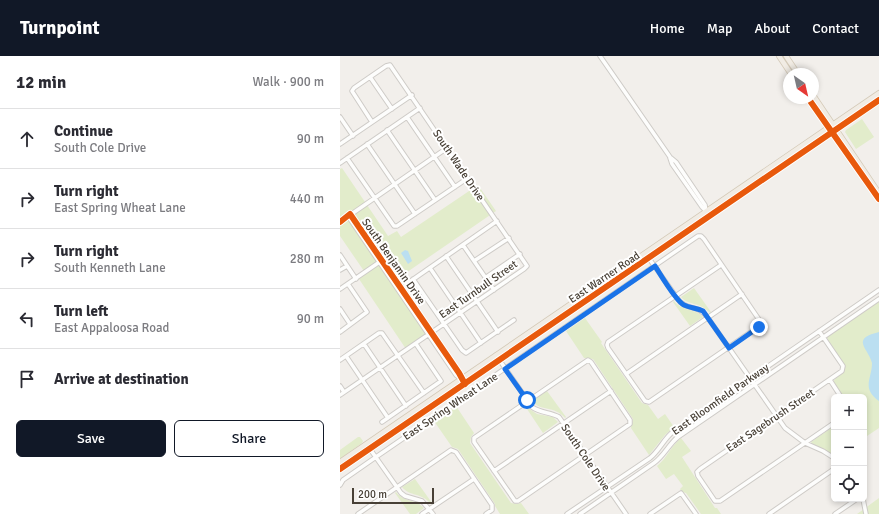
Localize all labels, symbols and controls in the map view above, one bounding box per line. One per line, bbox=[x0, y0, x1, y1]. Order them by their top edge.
text: Turnpoint bbox=[20, 16, 100, 40]
text: Home bbox=[650, 20, 685, 37]
text: Map bbox=[707, 20, 732, 37]
text: About bbox=[754, 20, 790, 37]
text: Contact bbox=[812, 20, 859, 37]
north arrow bbox=[783, 68, 819, 104]
text: 12 min bbox=[16, 72, 66, 93]
text: Walk · 900 m bbox=[253, 74, 324, 90]
text: Continue bbox=[54, 122, 113, 140]
street label: South Wade Drive bbox=[430, 127, 487, 203]
icon: ahead bbox=[16, 128, 38, 150]
text: 90 m bbox=[297, 131, 324, 147]
text: South Cole Drive bbox=[54, 140, 146, 156]
text: Turn right bbox=[54, 182, 119, 200]
icon: right bbox=[16, 188, 38, 210]
text: 440 m bbox=[290, 191, 324, 207]
text: East Spring Wheat Lane bbox=[54, 200, 186, 216]
street label: South Benjamin Drive bbox=[359, 216, 428, 307]
text: Turn right bbox=[54, 242, 119, 260]
icon: right bbox=[16, 248, 38, 270]
street label: East Warner Road bbox=[566, 249, 642, 306]
text: 280 m bbox=[290, 251, 324, 267]
street label: East Turnbull Street bbox=[437, 257, 520, 321]
text: South Kenneth Lane bbox=[54, 260, 166, 276]
text: Turn left bbox=[54, 302, 108, 320]
icon: left bbox=[16, 308, 38, 330]
text: 90 m bbox=[297, 311, 324, 327]
route end bbox=[750, 318, 768, 336]
text: East Appaloosa Road bbox=[54, 320, 169, 336]
street label: East Bloomfield Parkway bbox=[669, 360, 772, 438]
icon: arrive bbox=[16, 368, 38, 390]
text: Arrive at destination bbox=[54, 370, 189, 388]
street label: East Spring Wheat Lane bbox=[400, 370, 500, 443]
street label: East Sagebrush Street bbox=[724, 386, 817, 455]
route start bbox=[518, 391, 536, 409]
map controls bbox=[831, 394, 867, 502]
button: + bbox=[831, 394, 867, 430]
button: Save bbox=[16, 420, 166, 457]
button: Share bbox=[174, 420, 324, 457]
street label: South Cole Drive bbox=[558, 421, 613, 493]
button: − bbox=[831, 430, 867, 466]
button: locate bbox=[831, 466, 867, 502]
scale bar bbox=[352, 486, 434, 505]
text: 200 m bbox=[358, 488, 387, 501]

